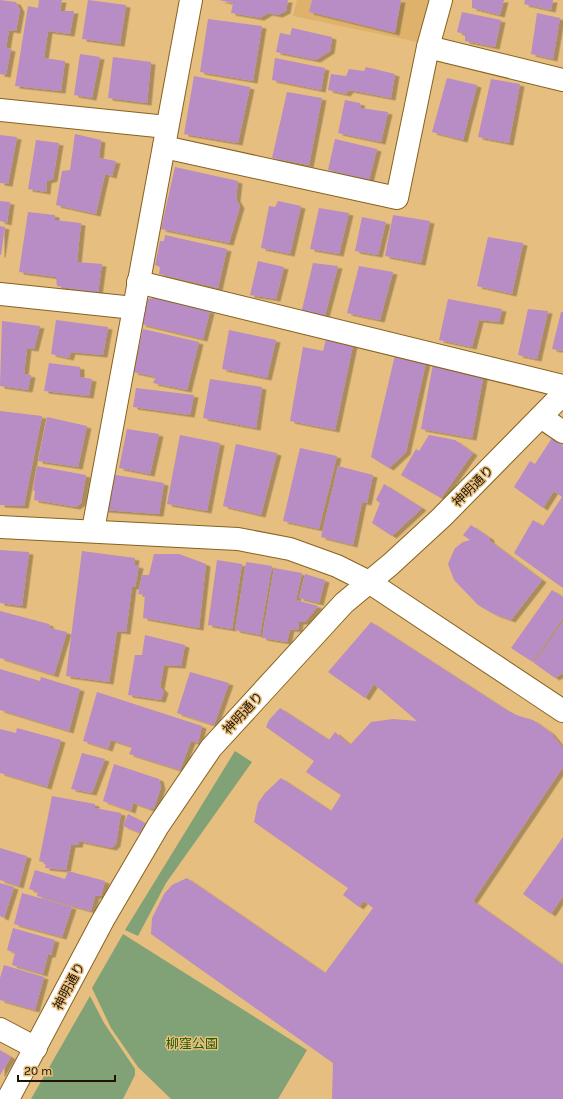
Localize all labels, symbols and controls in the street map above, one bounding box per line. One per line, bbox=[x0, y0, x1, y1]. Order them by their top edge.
street label: 神明通り bbox=[449, 462, 497, 510]
street label: 神明通り bbox=[220, 689, 266, 737]
street label: 神明通り bbox=[50, 960, 88, 1012]
park label: 柳窪公園 bbox=[166, 1036, 218, 1051]
scale bar bbox=[18, 1057, 115, 1083]
text: 20 m bbox=[24, 1064, 52, 1078]

